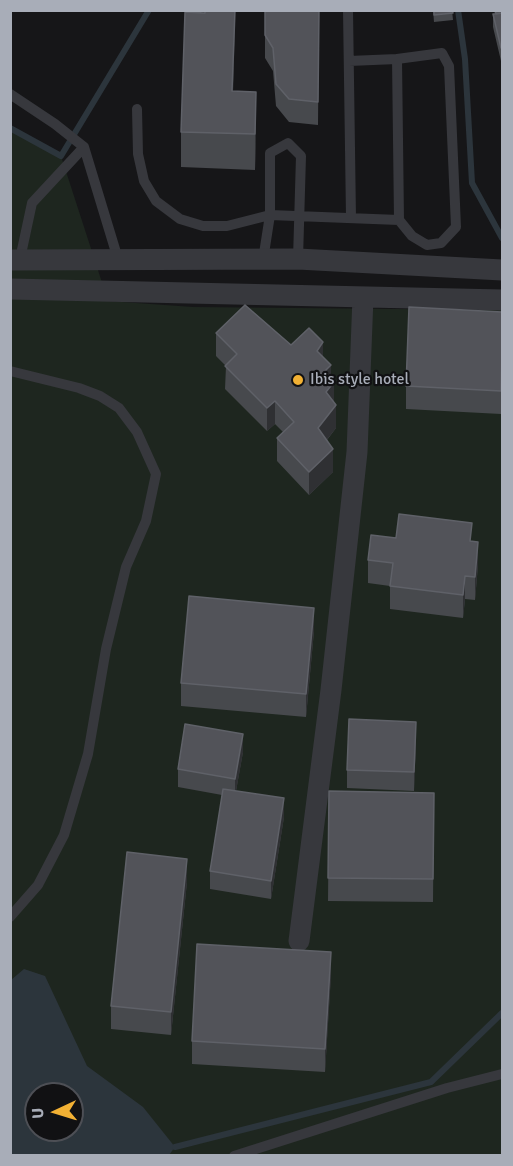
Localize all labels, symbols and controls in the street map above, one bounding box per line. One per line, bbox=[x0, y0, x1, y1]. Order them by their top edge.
place label: Ibis style hotel bbox=[310, 370, 409, 390]
marker: Ibis style hotel bbox=[291, 373, 305, 387]
north arrow bbox=[24, 1082, 84, 1142]
text: U bbox=[28, 1107, 48, 1119]

